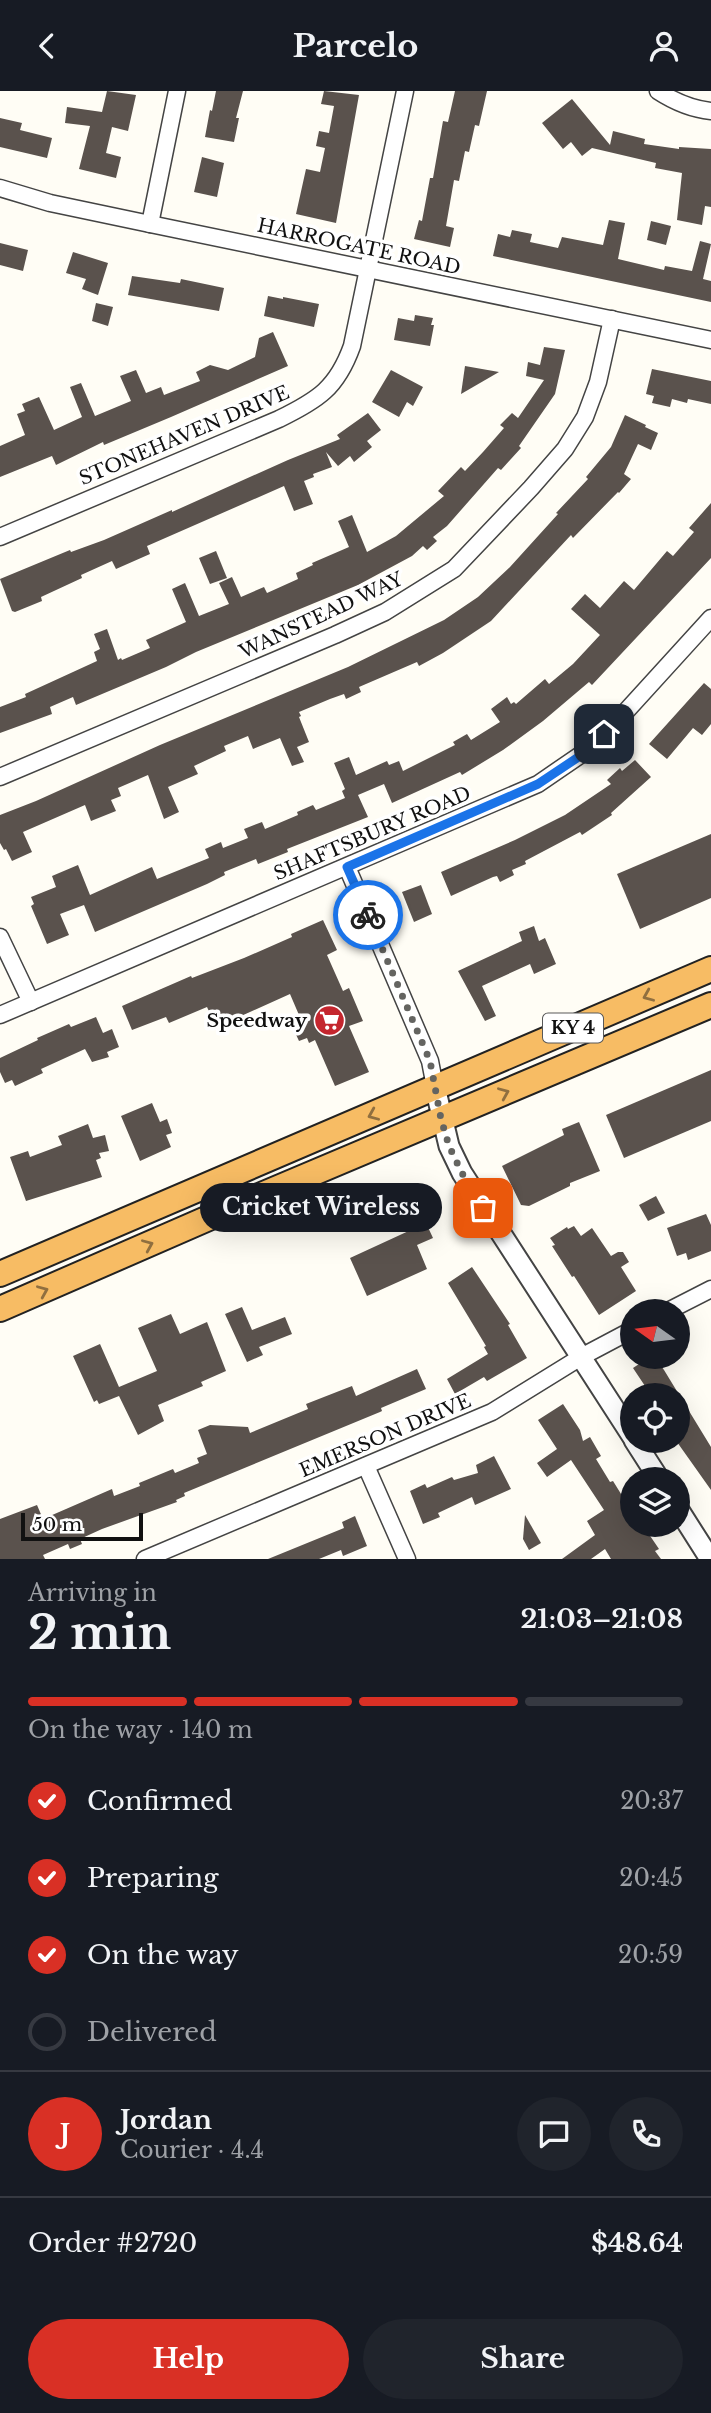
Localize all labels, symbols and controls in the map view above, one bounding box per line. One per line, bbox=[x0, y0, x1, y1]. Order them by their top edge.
text: Parcelo bbox=[293, 26, 418, 66]
icon: back bbox=[28, 27, 66, 65]
icon: person bbox=[645, 27, 683, 65]
street label: HARROGATE ROAD bbox=[255, 214, 463, 279]
street label: STONEHAVEN DRIVE bbox=[76, 381, 293, 490]
street label: WANSTEAD WAY bbox=[235, 567, 407, 664]
pin bbox=[574, 704, 634, 764]
icon: home bbox=[585, 715, 623, 753]
street label: SHAFTSBURY ROAD bbox=[270, 781, 474, 885]
courier bbox=[333, 880, 403, 950]
icon: bike bbox=[349, 896, 387, 934]
one-way arrow bbox=[643, 988, 656, 1002]
supermarket icon: Speedway bbox=[313, 1003, 347, 1037]
place label: Speedway bbox=[207, 1009, 308, 1032]
road number: KY 4 bbox=[543, 1013, 603, 1043]
one-way arrow bbox=[497, 1087, 510, 1101]
one-way arrow bbox=[368, 1107, 380, 1121]
pin bbox=[453, 1178, 513, 1238]
callout: Cricket Wireless bbox=[200, 1183, 441, 1233]
icon: bag bbox=[464, 1189, 502, 1227]
text: Cricket Wireless bbox=[222, 1193, 420, 1221]
one-way arrow bbox=[141, 1239, 153, 1253]
one-way arrow bbox=[35, 1285, 48, 1299]
north arrow bbox=[620, 1299, 690, 1369]
map controls bbox=[620, 1299, 690, 1537]
button: locate bbox=[620, 1383, 690, 1453]
street label: EMERSON DRIVE bbox=[296, 1389, 474, 1482]
button: layers bbox=[620, 1467, 690, 1537]
scale bar bbox=[21, 1510, 144, 1542]
text: 50 m bbox=[32, 1513, 82, 1536]
text: Arriving in bbox=[28, 1579, 157, 1607]
text: 21:03–21:08 bbox=[520, 1603, 683, 1635]
text: 2 min bbox=[28, 1604, 171, 1661]
text: On the way · 140 m bbox=[28, 1716, 253, 1744]
icon: check bbox=[28, 1782, 66, 1820]
text: Confirmed bbox=[87, 1785, 232, 1817]
text: 20:37 bbox=[620, 1787, 683, 1815]
icon: check bbox=[28, 1859, 66, 1897]
text: Preparing bbox=[87, 1862, 219, 1894]
text: 20:45 bbox=[619, 1864, 683, 1892]
icon: check bbox=[28, 1936, 66, 1974]
text: On the way bbox=[87, 1939, 239, 1971]
text: 20:59 bbox=[618, 1941, 683, 1969]
text: Delivered bbox=[87, 2016, 217, 2048]
button: chat bbox=[517, 2097, 591, 2171]
button: phone bbox=[609, 2097, 683, 2171]
text: Jordan bbox=[120, 2104, 212, 2136]
text: J bbox=[60, 2118, 70, 2150]
text: Courier · 4.4 bbox=[120, 2136, 264, 2164]
text: Order #2720 bbox=[28, 2227, 197, 2259]
text: $48.64 bbox=[591, 2227, 683, 2259]
button: Help bbox=[28, 2319, 349, 2399]
button: Share bbox=[363, 2319, 683, 2399]

